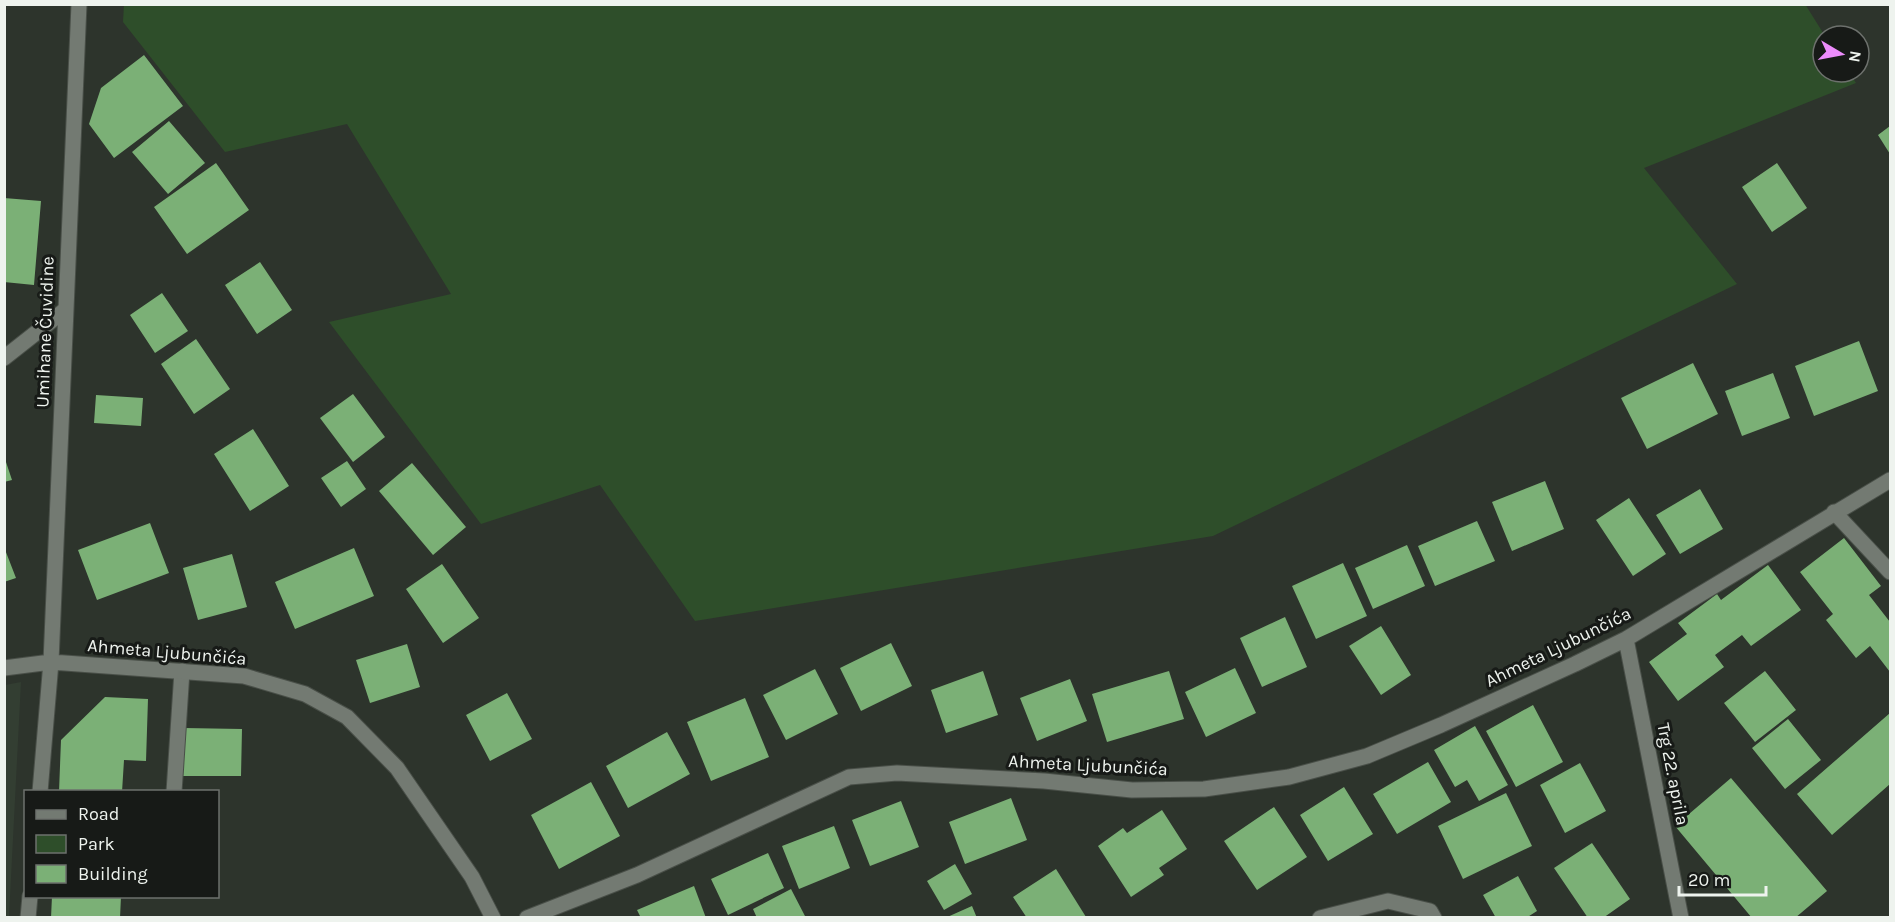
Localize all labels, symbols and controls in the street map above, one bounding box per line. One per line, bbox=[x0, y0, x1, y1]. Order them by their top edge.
north arrow bbox=[1811, 24, 1871, 84]
text: N bbox=[1845, 49, 1866, 64]
street label: Umihane Čuvidine bbox=[31, 256, 59, 408]
street label: Ahmeta Ljubunčića bbox=[1482, 602, 1634, 692]
street label: Ahmeta Ljubunčića bbox=[87, 634, 247, 670]
street label: Trg 22. aprila bbox=[1652, 721, 1694, 827]
street label: Ahmeta Ljubunčića bbox=[1008, 750, 1168, 780]
legend bbox=[24, 790, 219, 898]
text: Road bbox=[78, 803, 119, 825]
text: Park bbox=[78, 833, 115, 855]
scale bar bbox=[1679, 859, 1766, 897]
text: Building bbox=[78, 863, 148, 885]
text: 20 m bbox=[1688, 869, 1730, 891]

